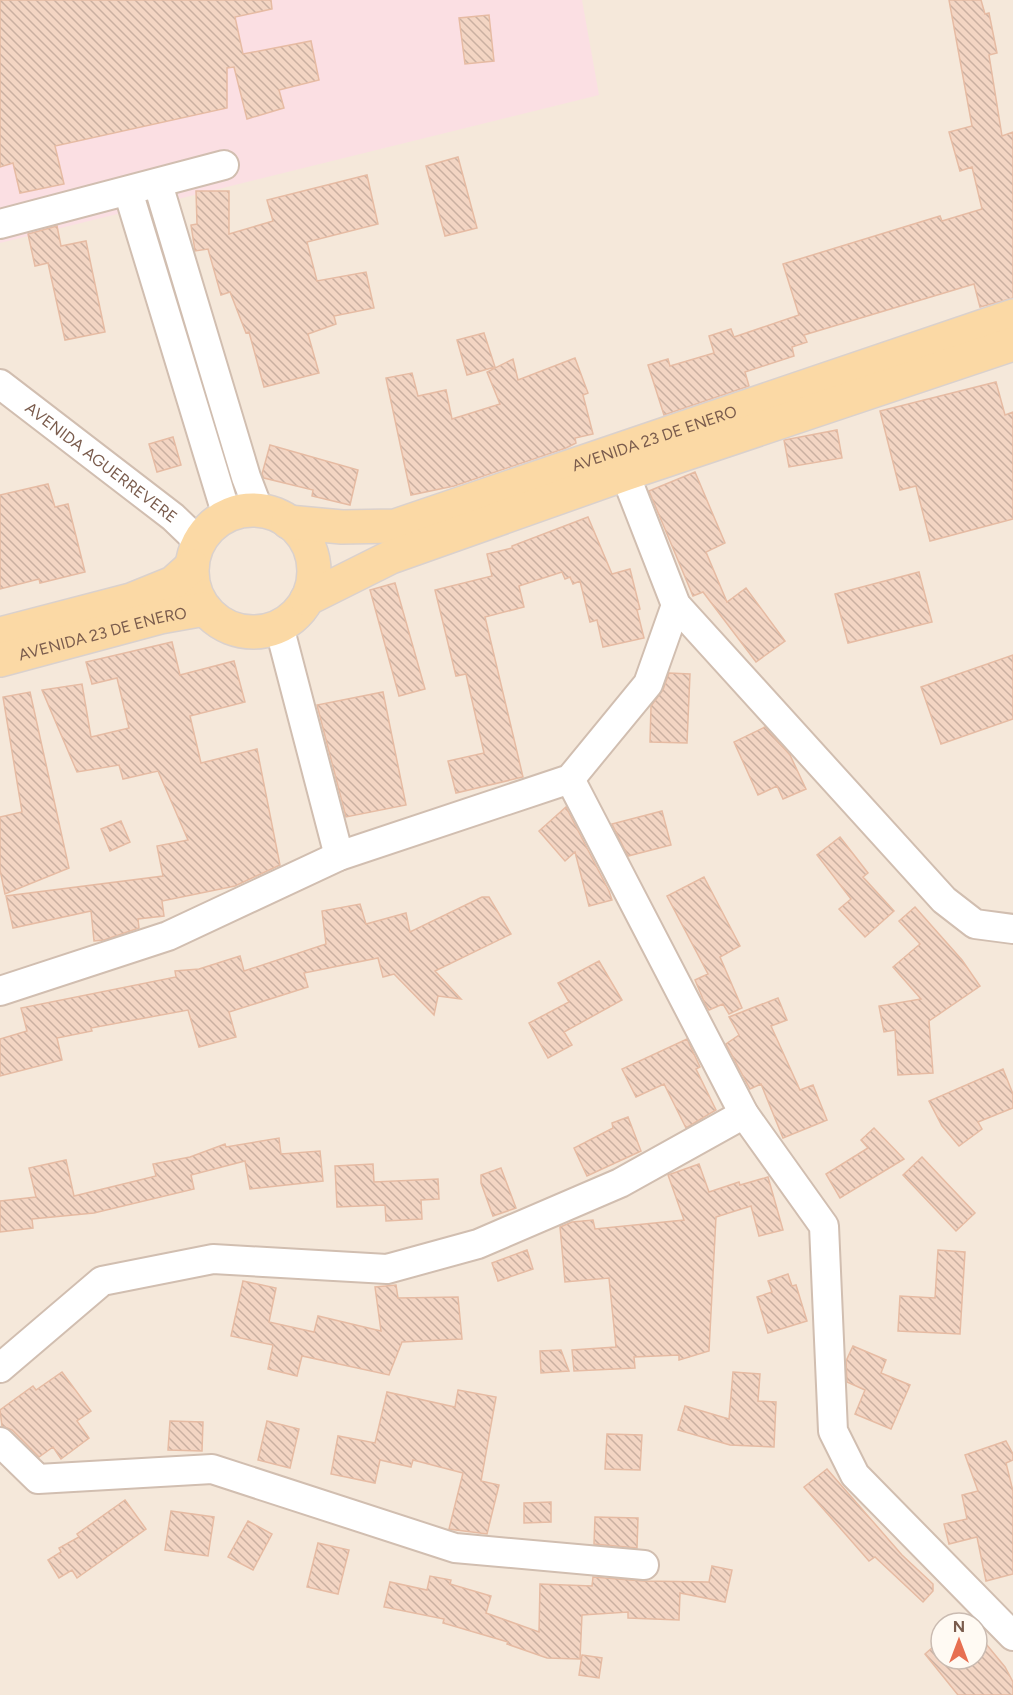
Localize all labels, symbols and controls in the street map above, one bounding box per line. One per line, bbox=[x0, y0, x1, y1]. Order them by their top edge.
street label: AVENIDA AGUERREVERE bbox=[22, 398, 181, 526]
street label: AVENIDA 23 DE ENERO bbox=[569, 401, 739, 475]
street label: AVENIDA 23 DE ENERO bbox=[16, 603, 188, 664]
north arrow bbox=[929, 1611, 989, 1671]
text: N bbox=[953, 1617, 965, 1636]

